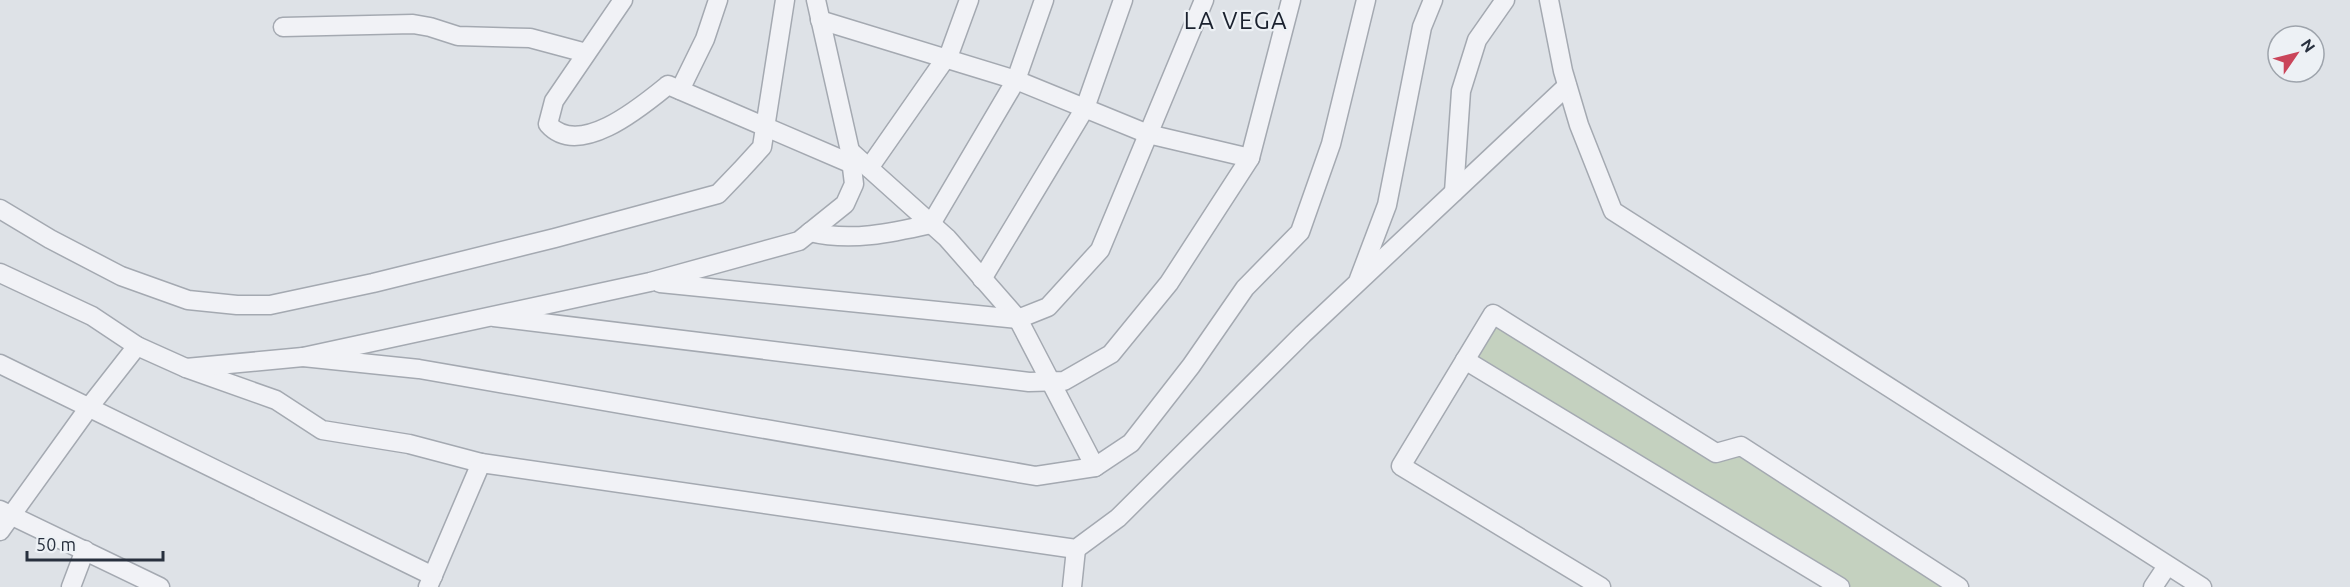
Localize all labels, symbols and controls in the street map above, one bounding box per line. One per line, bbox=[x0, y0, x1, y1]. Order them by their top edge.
district label: LA VEGA bbox=[1184, 7, 1288, 34]
north arrow bbox=[2266, 24, 2326, 84]
text: N bbox=[2297, 35, 2319, 55]
scale bar bbox=[27, 524, 164, 562]
text: 50 m bbox=[36, 534, 76, 554]

